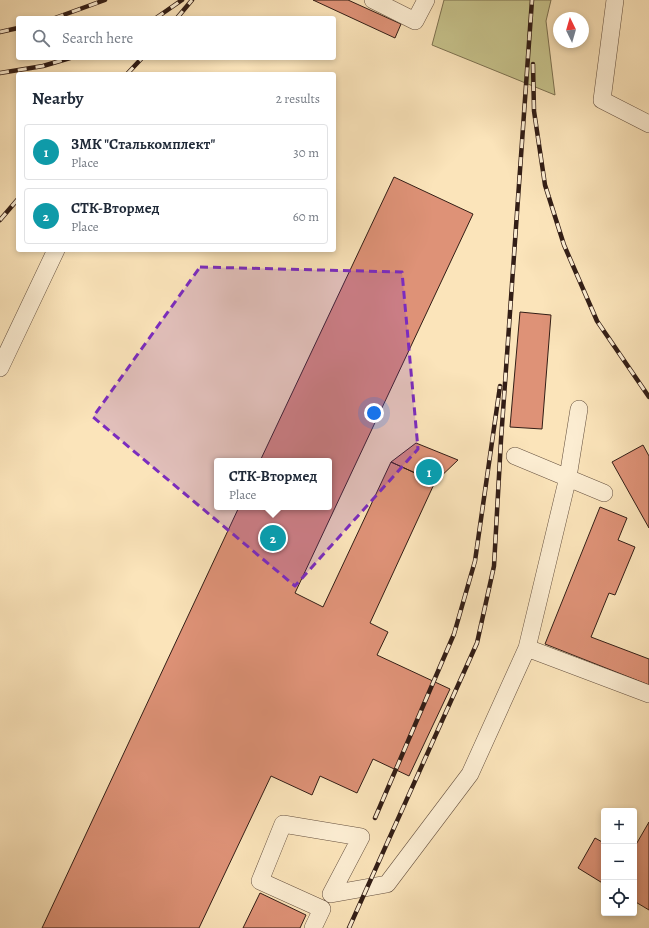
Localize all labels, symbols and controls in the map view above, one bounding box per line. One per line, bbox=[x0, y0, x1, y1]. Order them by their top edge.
north arrow bbox=[553, 12, 589, 48]
search box bbox=[16, 16, 336, 60]
icon: search bbox=[30, 27, 52, 49]
text: Search here bbox=[62, 28, 133, 48]
text: Nearby bbox=[32, 87, 83, 110]
text: 2 results bbox=[276, 90, 320, 107]
text: ЗМК "Сталькомплект" bbox=[71, 134, 215, 154]
text: 1 bbox=[44, 144, 48, 161]
text: 30 m bbox=[293, 144, 319, 161]
text: Place bbox=[71, 154, 99, 171]
text: СТК-Втормед bbox=[71, 198, 159, 218]
text: 2 bbox=[43, 208, 49, 225]
text: 60 m bbox=[293, 208, 319, 225]
text: Place bbox=[71, 218, 99, 235]
your location bbox=[364, 403, 384, 423]
pin: 1 bbox=[416, 457, 442, 487]
popup bbox=[214, 458, 332, 510]
text: СТК-Втормед bbox=[229, 466, 317, 486]
text: Place bbox=[229, 486, 256, 503]
pin: 2 bbox=[260, 523, 286, 553]
map controls bbox=[601, 808, 637, 916]
button: + bbox=[601, 808, 637, 844]
button: − bbox=[601, 844, 637, 880]
button: locate bbox=[601, 880, 637, 916]

